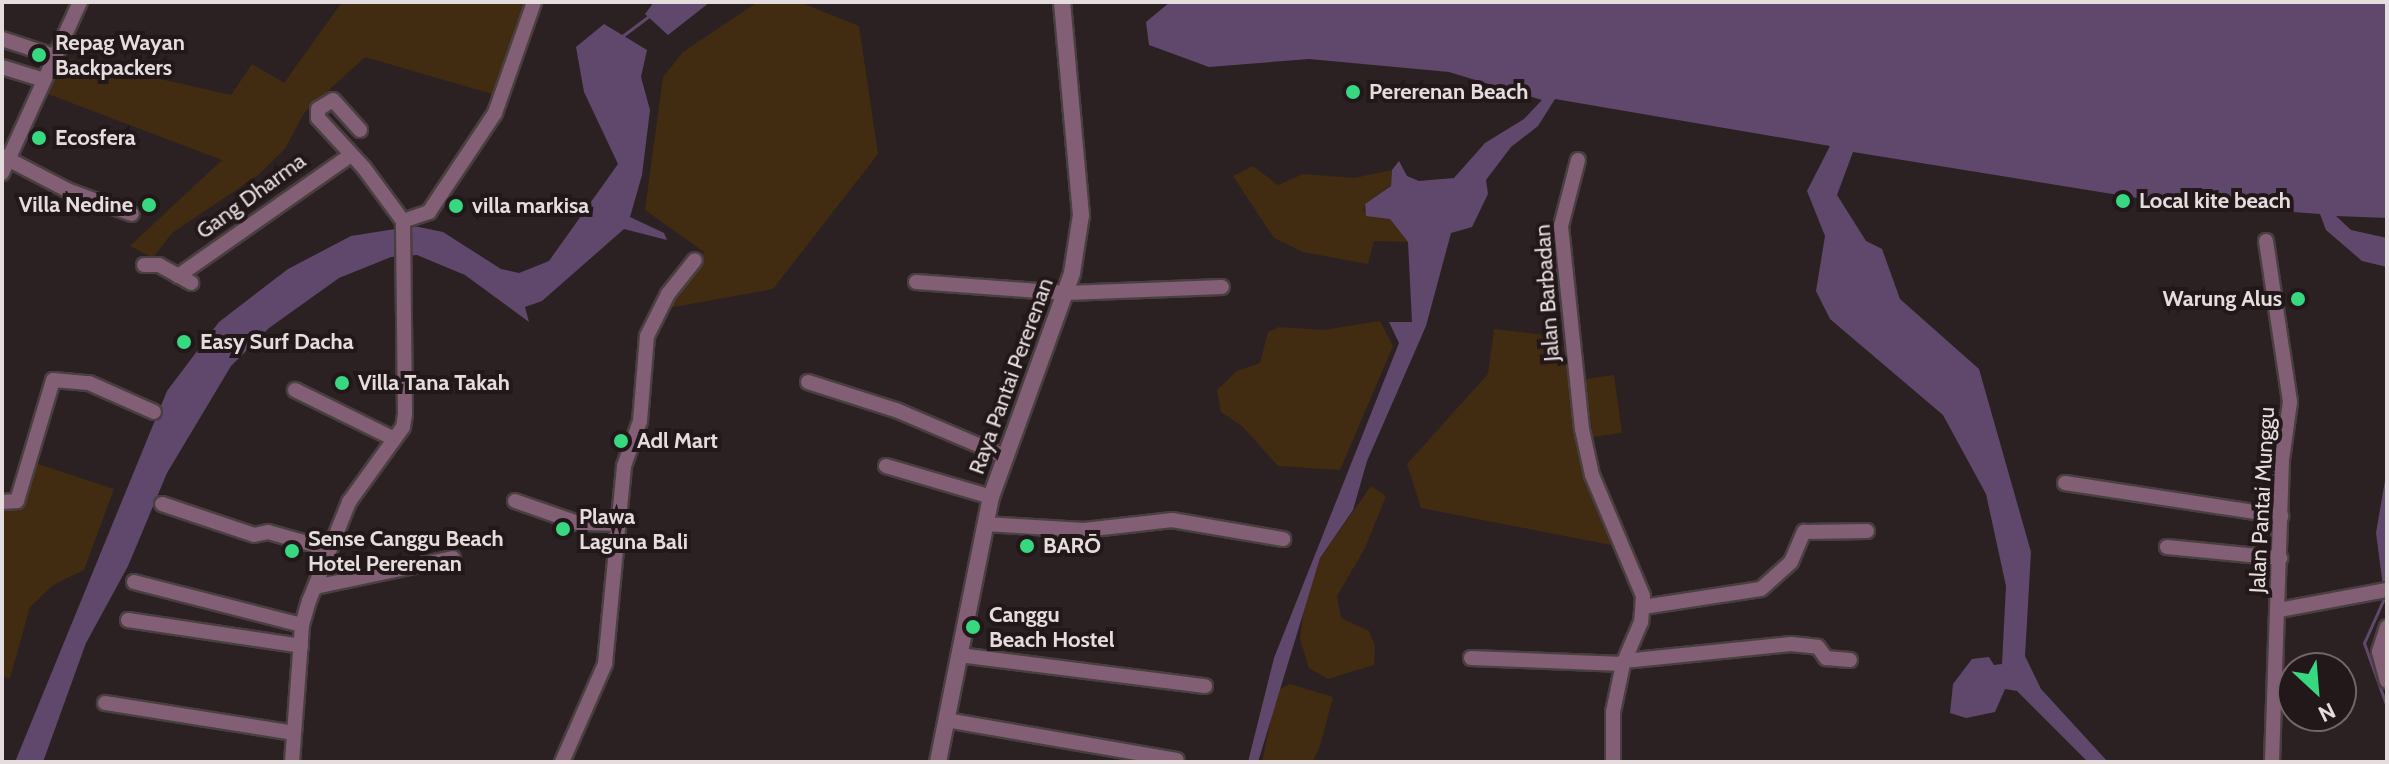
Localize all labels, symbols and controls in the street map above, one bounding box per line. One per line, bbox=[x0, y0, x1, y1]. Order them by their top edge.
place label: Repag Wayan Backpackers bbox=[55, 29, 185, 80]
marker: Repag Wayan Backpackers bbox=[30, 46, 48, 64]
place label: Pererenan Beach bbox=[1369, 79, 1528, 105]
marker: Pererenan Beach bbox=[1344, 83, 1362, 101]
place label: Ecosfera bbox=[55, 125, 136, 151]
marker: Ecosfera bbox=[30, 129, 48, 147]
street label: Gang Dharma bbox=[191, 148, 311, 244]
place label: Local kite beach bbox=[2139, 188, 2291, 214]
place label: Villa Nedine bbox=[19, 192, 133, 218]
marker: Local kite beach bbox=[2114, 192, 2132, 210]
place label: villa markisa bbox=[472, 193, 589, 219]
marker: Villa Nedine bbox=[140, 196, 158, 214]
marker: villa markisa bbox=[447, 197, 465, 215]
street label: Jalan Barbadan bbox=[1529, 224, 1565, 362]
street label: Raya Pantai Pererenan bbox=[963, 274, 1059, 478]
place label: Warung Alus bbox=[2162, 286, 2282, 312]
marker: Warung Alus bbox=[2289, 290, 2307, 308]
place label: Easy Surf Dacha bbox=[200, 329, 354, 355]
marker: Easy Surf Dacha bbox=[175, 333, 193, 351]
place label: Villa Tana Takah bbox=[358, 370, 510, 396]
marker: Villa Tana Takah bbox=[333, 374, 351, 392]
street label: Jalan Pantai Munggu bbox=[2244, 406, 2280, 594]
place label: Adl Mart bbox=[637, 428, 718, 454]
marker: Adl Mart bbox=[612, 432, 630, 450]
place label: Plawa Laguna Bali bbox=[579, 503, 688, 554]
marker: Plawa Laguna Bali bbox=[554, 520, 572, 538]
place label: Sense Canggu Beach Hotel Pererenan bbox=[308, 525, 504, 576]
place label: BARŌ bbox=[1043, 533, 1101, 559]
marker: BARŌ bbox=[1018, 537, 1036, 555]
marker: Sense Canggu Beach Hotel Pererenan bbox=[283, 542, 301, 560]
place label: Canggu Beach Hostel bbox=[989, 601, 1114, 652]
marker: Canggu Beach Hostel bbox=[964, 618, 982, 636]
north arrow bbox=[2277, 652, 2357, 732]
text: N bbox=[2314, 697, 2340, 728]

